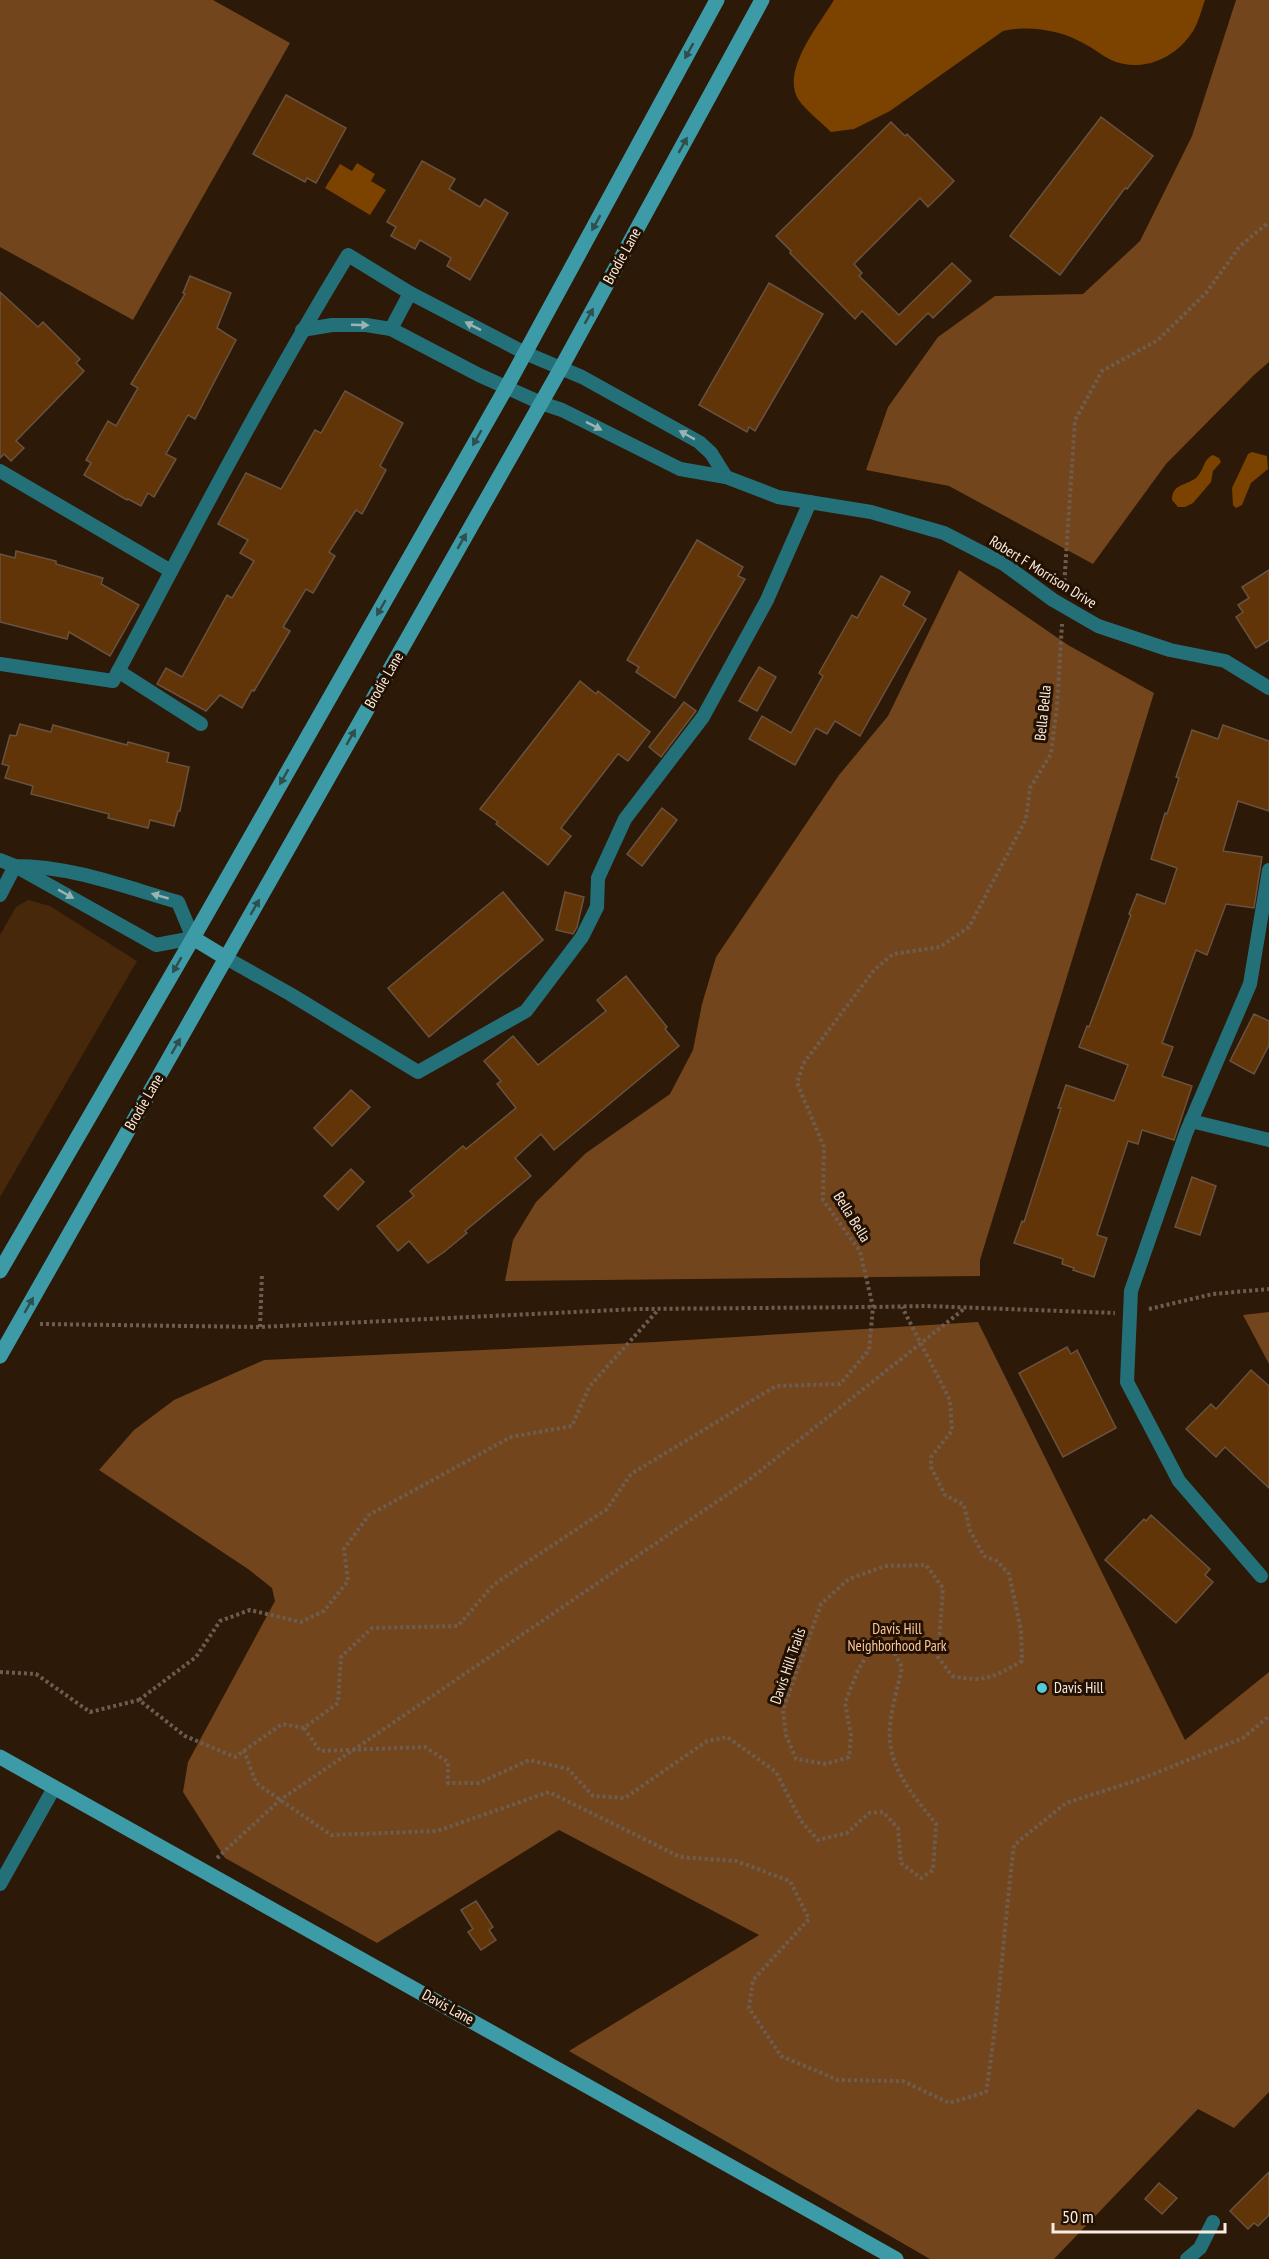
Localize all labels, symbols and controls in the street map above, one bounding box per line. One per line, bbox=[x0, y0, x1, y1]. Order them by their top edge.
one-way arrow bbox=[684, 43, 694, 60]
one-way arrow bbox=[678, 136, 688, 153]
one-way arrow bbox=[591, 214, 601, 231]
street label: Brodie Lane bbox=[598, 224, 645, 287]
one-way arrow bbox=[584, 307, 594, 324]
one-way arrow bbox=[350, 321, 369, 330]
one-way arrow bbox=[464, 321, 481, 331]
one-way arrow bbox=[586, 421, 603, 431]
one-way arrow bbox=[472, 430, 482, 447]
one-way arrow bbox=[678, 430, 695, 440]
street label: Robert F Morrison Drive bbox=[986, 531, 1100, 612]
one-way arrow bbox=[457, 533, 468, 549]
one-way arrow bbox=[375, 600, 386, 616]
street label: Brodie Lane bbox=[360, 648, 407, 711]
street label: Bella Bella bbox=[1030, 684, 1055, 742]
one-way arrow bbox=[346, 729, 356, 746]
one-way arrow bbox=[279, 769, 289, 786]
one-way arrow bbox=[58, 889, 75, 899]
one-way arrow bbox=[151, 891, 169, 901]
one-way arrow bbox=[250, 898, 260, 915]
one-way arrow bbox=[172, 957, 183, 973]
one-way arrow bbox=[171, 1038, 182, 1054]
street label: Brodie Lane bbox=[120, 1070, 167, 1133]
street label: Bella Bella bbox=[830, 1188, 875, 1245]
one-way arrow bbox=[24, 1296, 34, 1313]
park label: Davis Hill Neighborhood Park bbox=[847, 1619, 947, 1655]
street label: Davis Hill Trails bbox=[766, 1625, 809, 1707]
place label: Davis Hill bbox=[1054, 1678, 1104, 1697]
marker: Davis Hill bbox=[1035, 1681, 1049, 1695]
street label: Davis Lane bbox=[419, 1985, 477, 2028]
scale bar bbox=[1053, 2196, 1226, 2234]
text: 50 m bbox=[1062, 2205, 1094, 2228]

